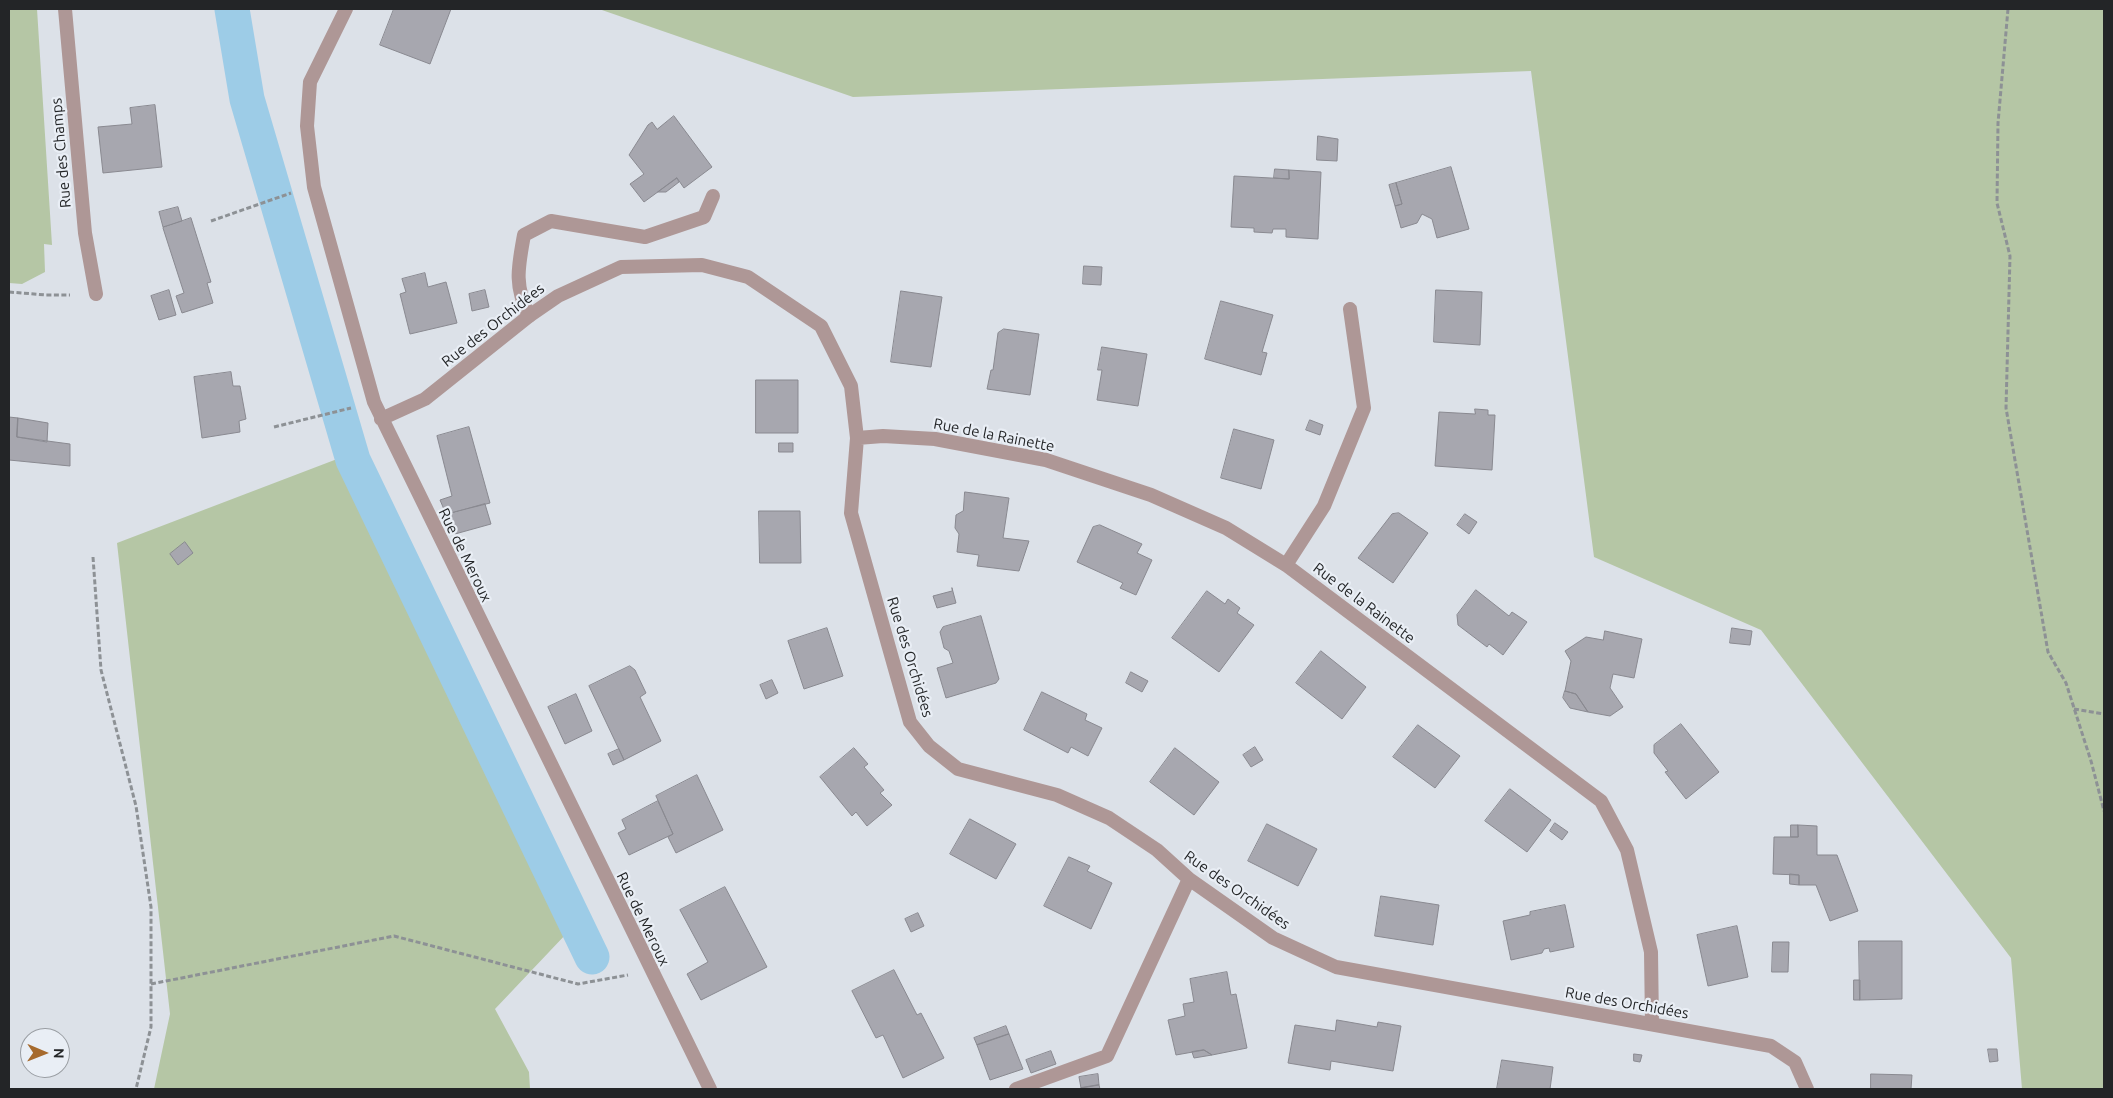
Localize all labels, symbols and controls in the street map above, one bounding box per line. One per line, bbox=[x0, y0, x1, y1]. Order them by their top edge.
street label: Rue des Champs bbox=[47, 97, 75, 209]
street label: Rue des Orchidées bbox=[438, 279, 548, 371]
street label: Rue de la Rainette bbox=[932, 414, 1056, 456]
street label: Rue de Meroux bbox=[435, 505, 495, 605]
street label: Rue de la Rainette bbox=[1310, 559, 1418, 647]
street label: Rue des Orchidées bbox=[883, 595, 937, 719]
street label: Rue des Orchidées bbox=[1181, 847, 1293, 933]
street label: Rue de Meroux bbox=[613, 869, 673, 969]
street label: Rue des Orchidées bbox=[1564, 983, 1690, 1023]
north arrow bbox=[20, 1028, 70, 1078]
text: N bbox=[51, 1048, 67, 1059]

